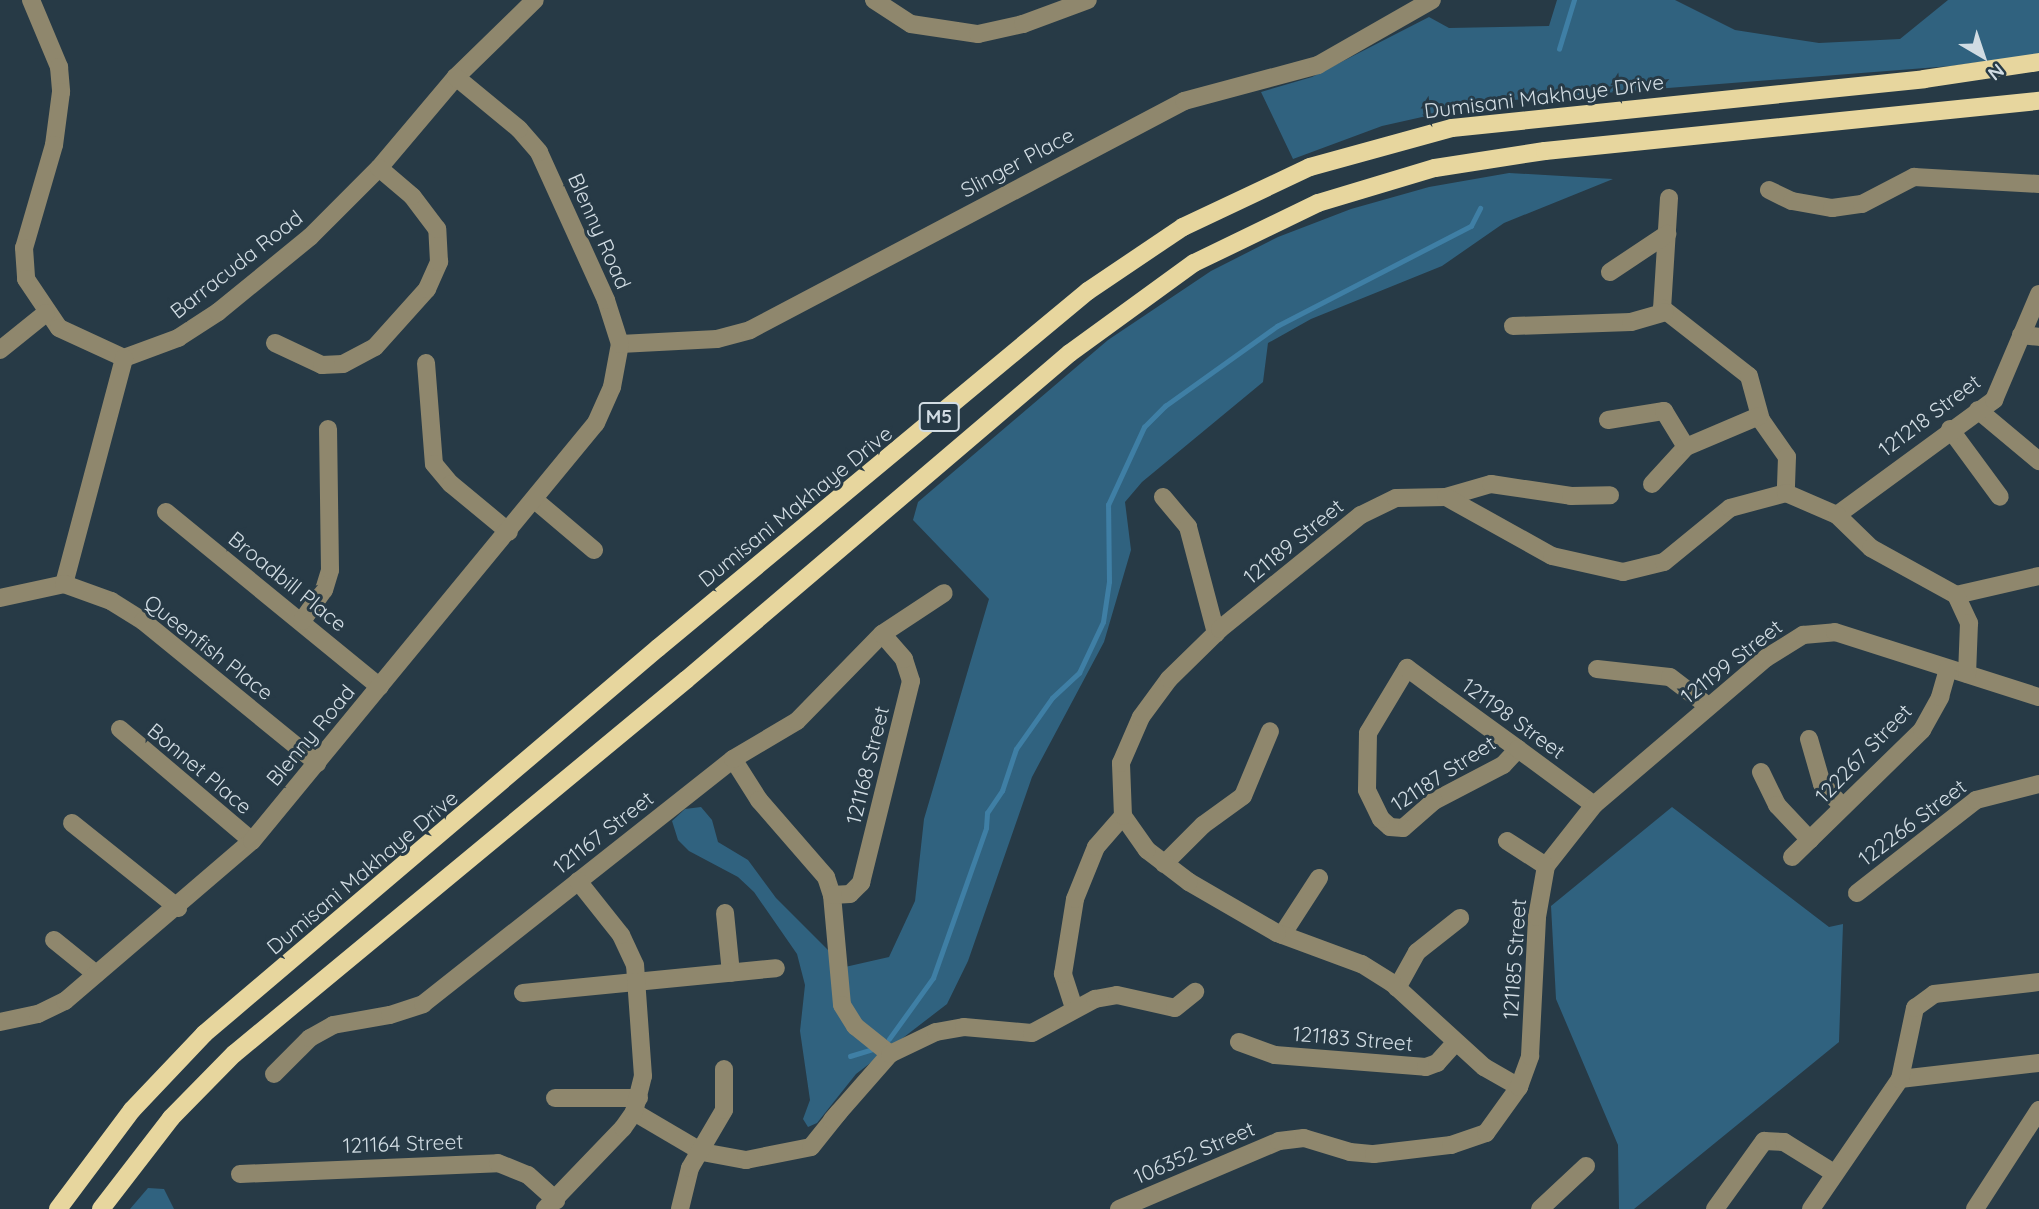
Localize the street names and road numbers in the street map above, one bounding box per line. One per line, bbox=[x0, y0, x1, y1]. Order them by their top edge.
street label: Dumisani Makhaye Drive bbox=[1423, 69, 1665, 123]
street label: Slinger Place bbox=[956, 122, 1078, 202]
street label: Blenny Road bbox=[563, 169, 637, 293]
street label: Barracuda Road bbox=[165, 204, 307, 324]
street label: 121218 Street bbox=[1873, 369, 1985, 461]
road number: M5 bbox=[918, 402, 960, 432]
street label: Dumisani Makhaye Drive bbox=[693, 420, 897, 592]
street label: 121189 Street bbox=[1238, 493, 1348, 589]
street label: Broadbill Place bbox=[224, 526, 352, 636]
street label: Queenfish Place bbox=[140, 589, 278, 705]
street label: 121199 Street bbox=[1675, 614, 1787, 708]
street label: 121198 Street bbox=[1458, 672, 1570, 764]
street label: Blenny Road bbox=[260, 679, 360, 791]
street label: 122267 Street bbox=[1810, 698, 1916, 808]
street label: 121168 Street bbox=[840, 703, 894, 827]
street label: Bonnet Place bbox=[143, 717, 257, 819]
street label: 121187 Street bbox=[1386, 730, 1500, 816]
street label: 122266 Street bbox=[1853, 773, 1971, 871]
street label: Dumisani Makhaye Drive bbox=[261, 785, 463, 959]
street label: 121167 Street bbox=[548, 785, 658, 879]
street label: 121185 Street bbox=[1497, 898, 1531, 1020]
street label: 121183 Street bbox=[1292, 1020, 1414, 1056]
street label: 106352 Street bbox=[1130, 1115, 1258, 1189]
street label: 121164 Street bbox=[342, 1128, 464, 1158]

